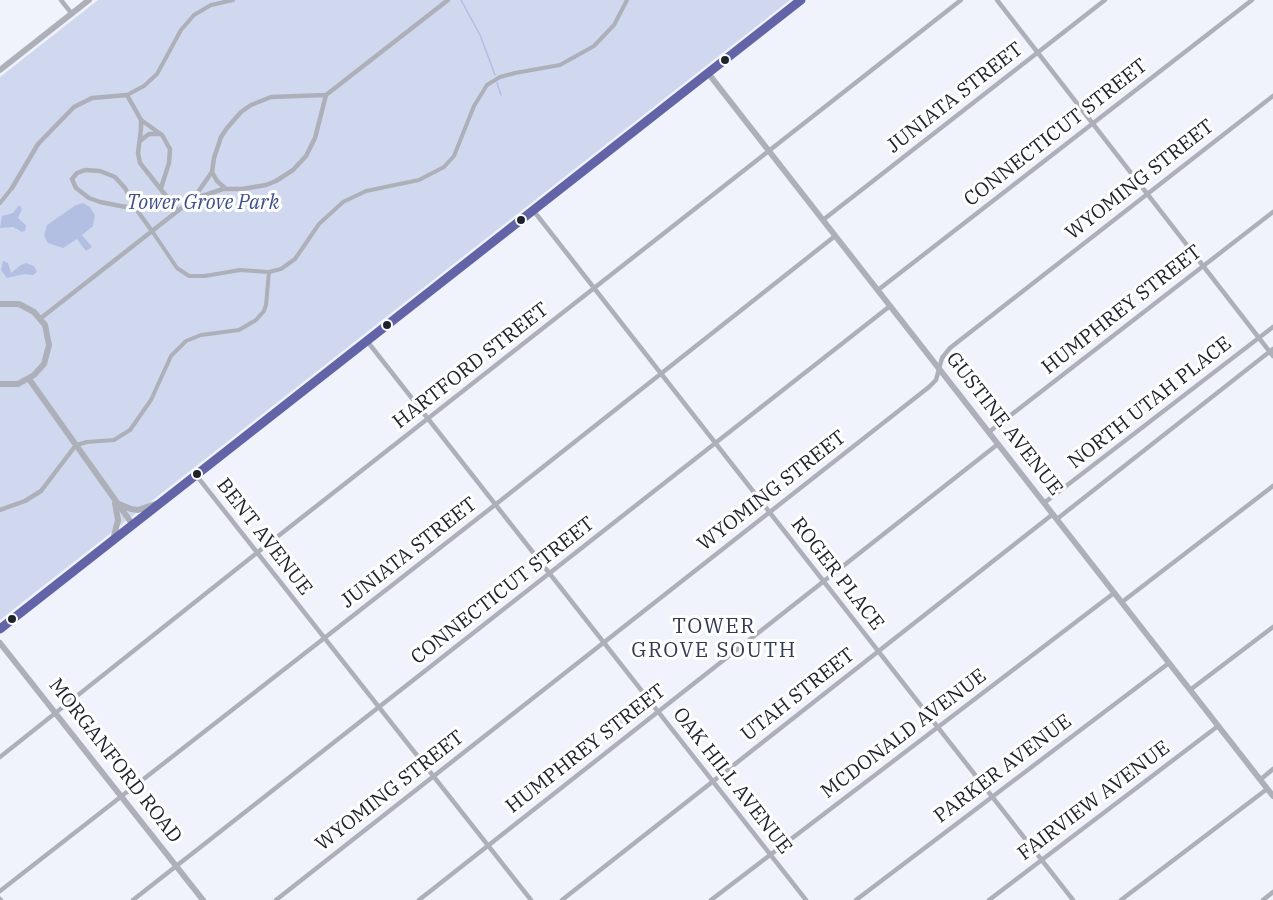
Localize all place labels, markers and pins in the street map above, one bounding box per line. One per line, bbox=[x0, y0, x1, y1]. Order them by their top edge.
unlabelled marker bbox=[719, 54, 731, 66]
unlabelled marker bbox=[515, 214, 527, 226]
unlabelled marker bbox=[381, 319, 393, 331]
unlabelled marker bbox=[191, 468, 203, 480]
unlabelled marker bbox=[6, 613, 18, 625]

